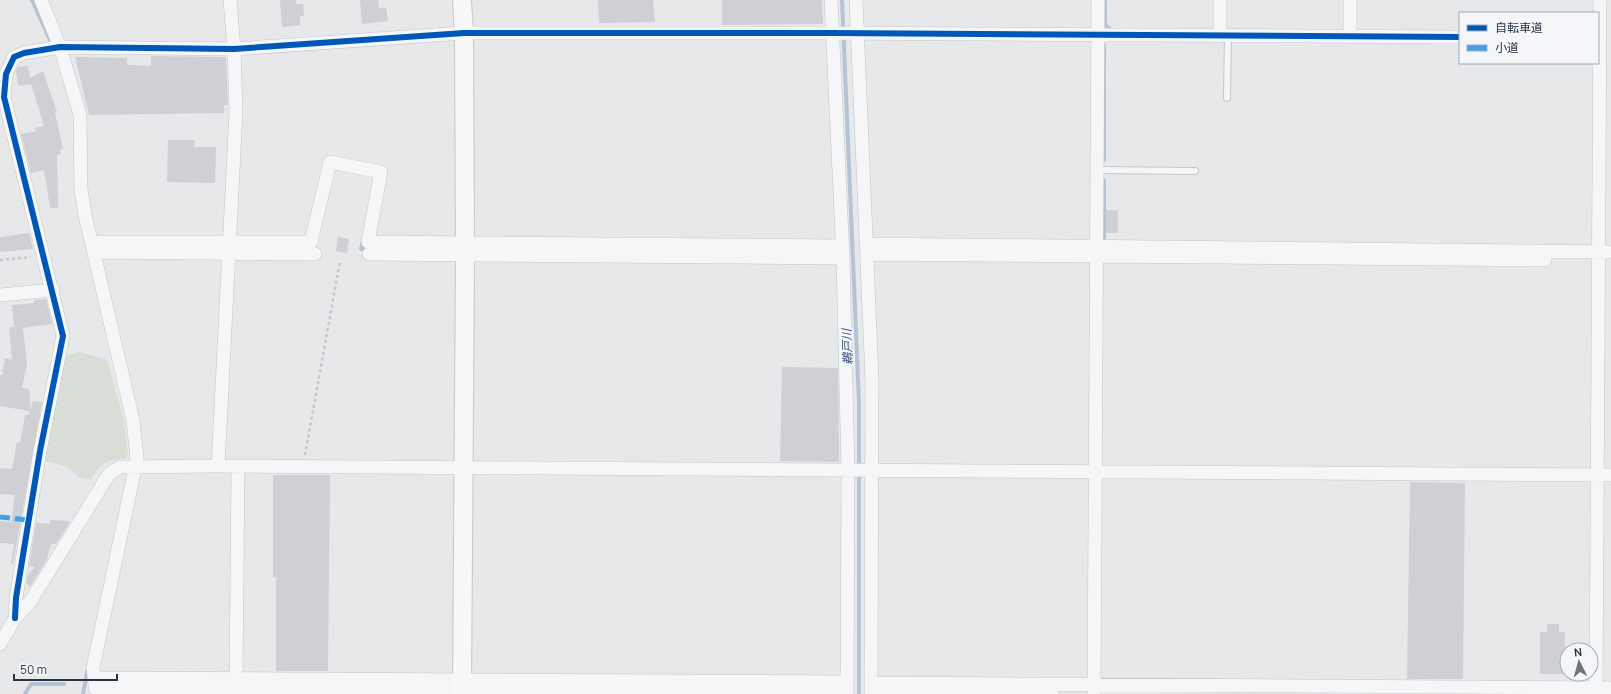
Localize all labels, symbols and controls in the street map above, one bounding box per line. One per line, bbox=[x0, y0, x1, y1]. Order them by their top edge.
legend bbox=[1459, 12, 1599, 64]
text: 自転車道 bbox=[1495, 19, 1543, 36]
text: 小道 bbox=[1495, 39, 1519, 56]
water label: 鵜戸川 bbox=[838, 327, 856, 365]
north arrow bbox=[1559, 642, 1599, 682]
text: N bbox=[1573, 644, 1583, 659]
scale bar bbox=[14, 656, 117, 682]
text: 50 m bbox=[20, 661, 47, 678]

